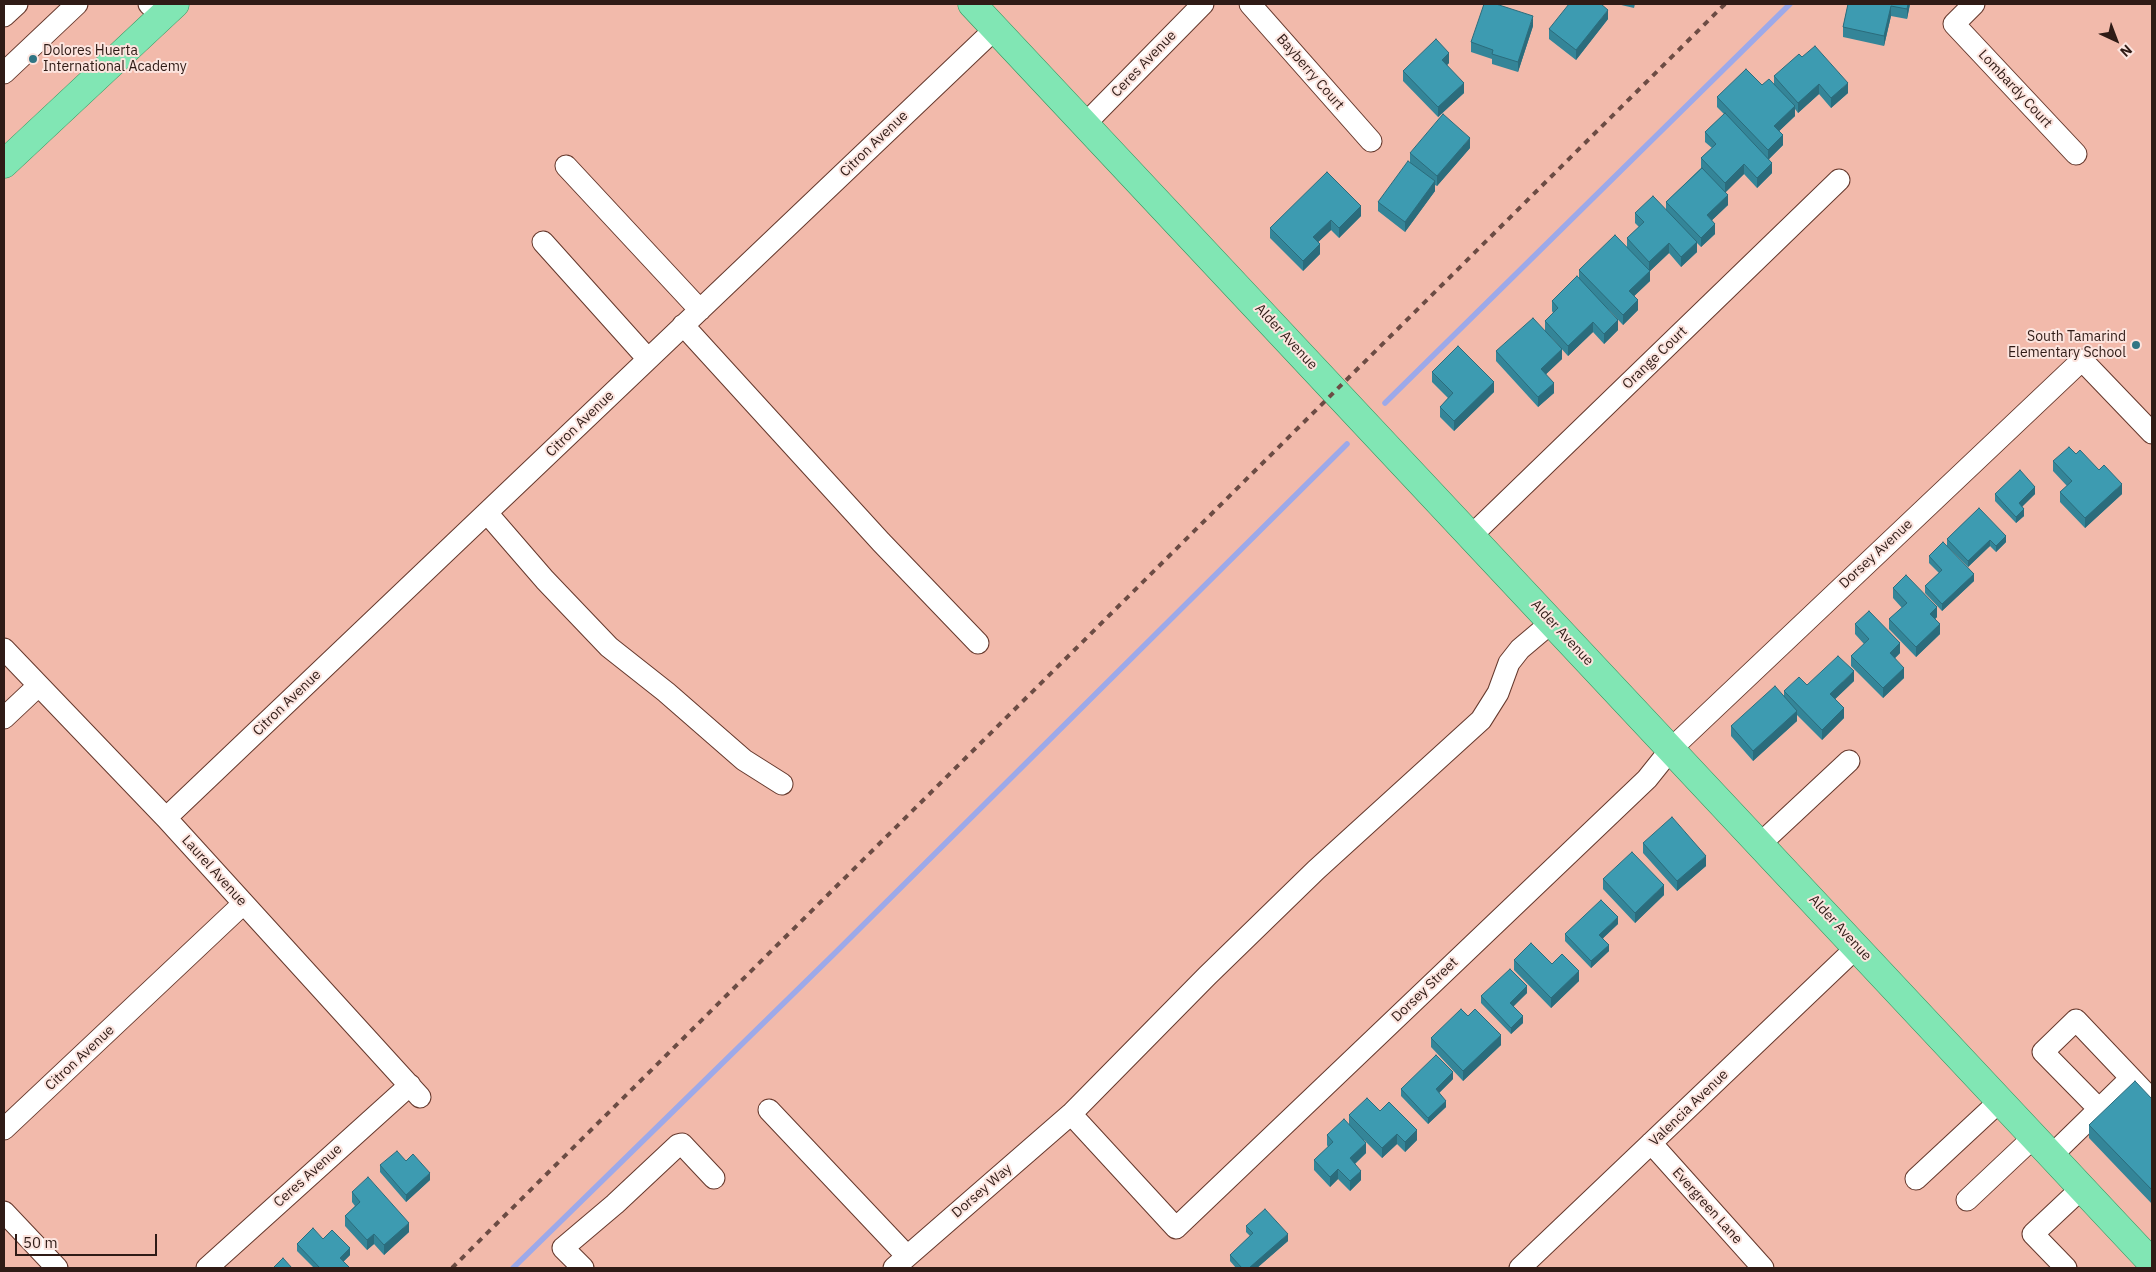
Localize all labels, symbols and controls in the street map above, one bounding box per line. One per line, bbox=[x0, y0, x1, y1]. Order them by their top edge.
north arrow bbox=[2091, 15, 2141, 65]
street label: Ceres Avenue bbox=[1108, 27, 1180, 101]
street label: Bayberry Court bbox=[1273, 31, 1347, 113]
text: N bbox=[2116, 41, 2136, 61]
place label: Dolores Huerta International Academy bbox=[43, 43, 187, 75]
street label: Lombardy Court bbox=[1975, 46, 2055, 132]
marker: Dolores Huerta International Academy bbox=[27, 53, 39, 65]
street label: Citron Avenue bbox=[837, 107, 911, 181]
street label: Alder Avenue bbox=[1251, 301, 1321, 373]
street label: Orange Court bbox=[1619, 323, 1691, 393]
place label: South Tamarind Elementary School bbox=[2008, 329, 2126, 362]
marker: South Tamarind Elementary School bbox=[2130, 339, 2142, 351]
street label: Citron Avenue bbox=[543, 387, 617, 461]
street label: Dorsey Avenue bbox=[1836, 516, 1916, 592]
street label: Alder Avenue bbox=[1527, 597, 1597, 669]
street label: Citron Avenue bbox=[250, 666, 324, 740]
street label: Laurel Avenue bbox=[178, 832, 250, 910]
street label: Alder Avenue bbox=[1805, 892, 1875, 964]
street label: Dorsey Street bbox=[1388, 954, 1462, 1026]
street label: Citron Avenue bbox=[42, 1022, 118, 1094]
street label: Valencia Avenue bbox=[1646, 1066, 1732, 1150]
street label: Ceres Avenue bbox=[270, 1141, 346, 1211]
street label: Dorsey Way bbox=[949, 1160, 1015, 1222]
street label: Evergreen Lane bbox=[1668, 1164, 1746, 1248]
scale bar bbox=[18, 1224, 160, 1256]
text: 50 m bbox=[23, 1233, 58, 1252]

